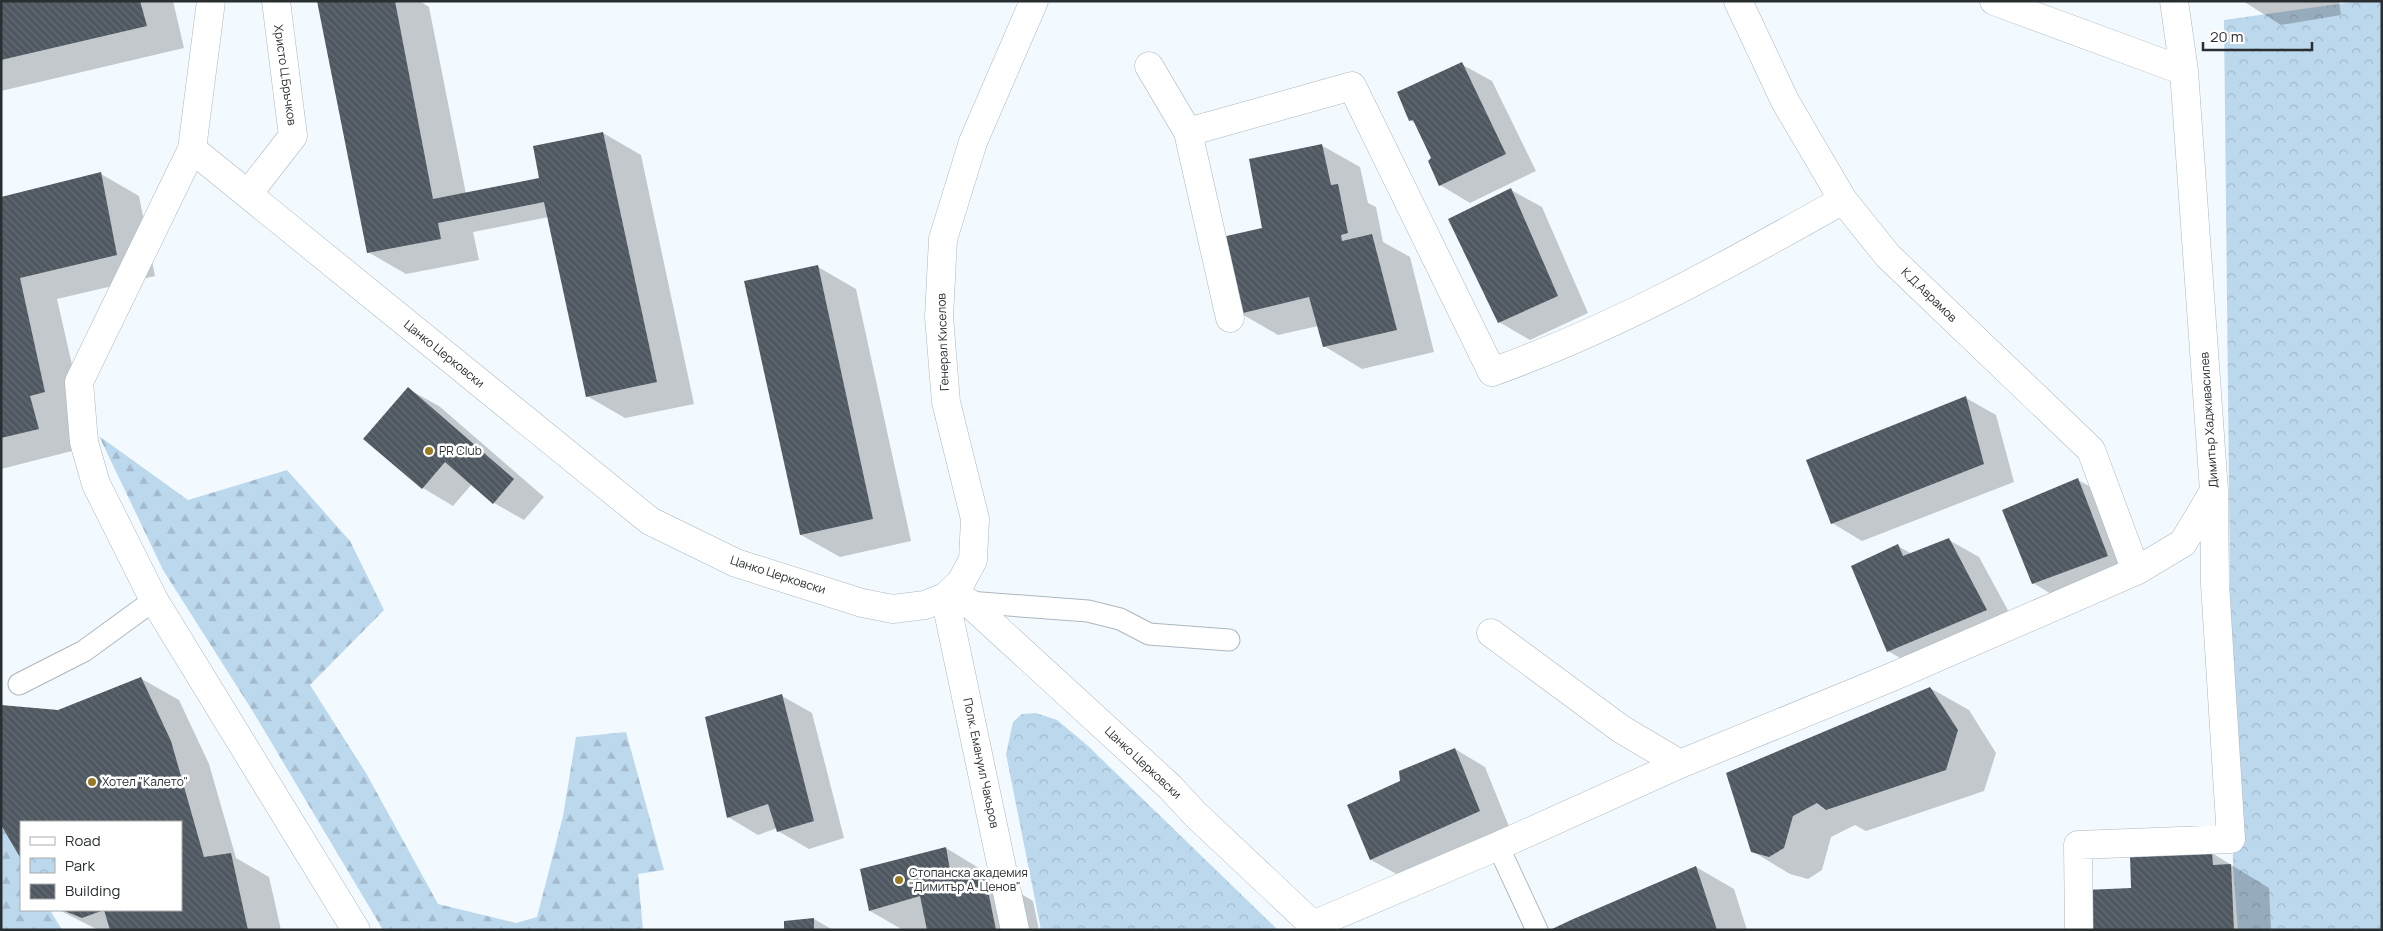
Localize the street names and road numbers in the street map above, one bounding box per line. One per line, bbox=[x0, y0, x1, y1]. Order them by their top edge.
street label: Христо Ц.Бръчков bbox=[270, 23, 301, 127]
street label: К.Д.Аврамов bbox=[1898, 264, 1961, 326]
street label: Генерал Киселов bbox=[932, 292, 953, 391]
street label: Цанко Церковски bbox=[400, 316, 488, 391]
street label: Димитър Хадживасилев bbox=[2195, 351, 2222, 489]
street label: Цанко Церковски bbox=[728, 551, 828, 598]
street label: Полк. Емануил Чакъров bbox=[959, 696, 1004, 830]
street label: Цанко Церковски bbox=[1101, 723, 1185, 803]

